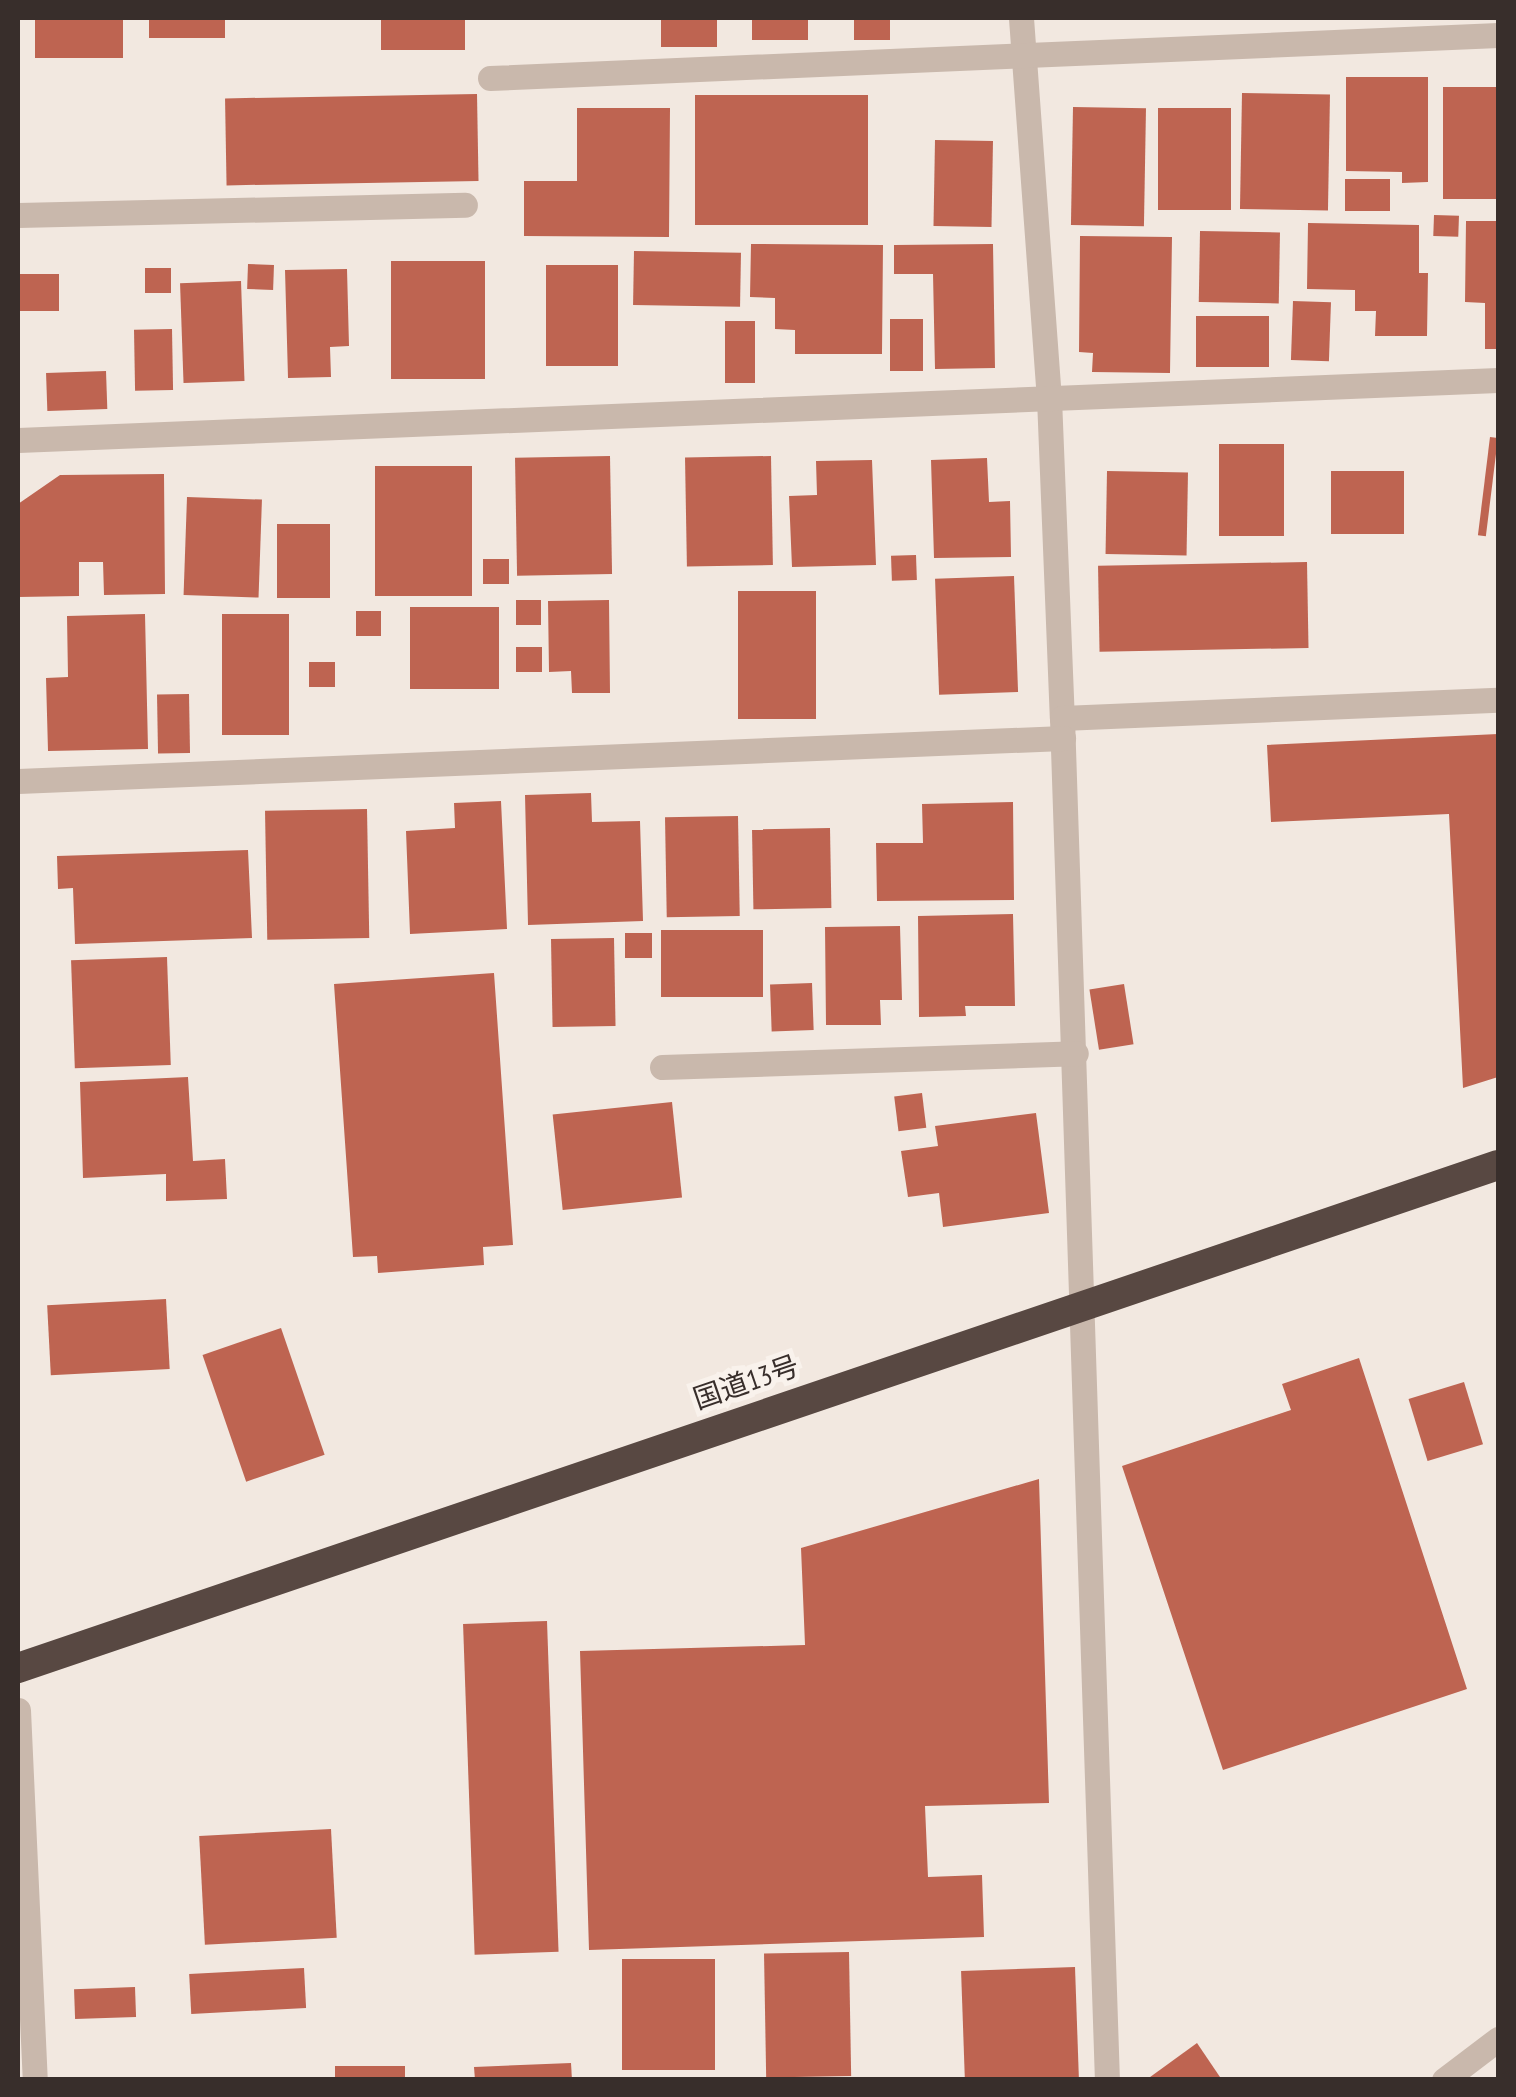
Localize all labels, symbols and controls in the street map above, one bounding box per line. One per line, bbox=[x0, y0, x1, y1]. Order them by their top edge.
street label: 国道13号 bbox=[689, 1348, 803, 1416]

